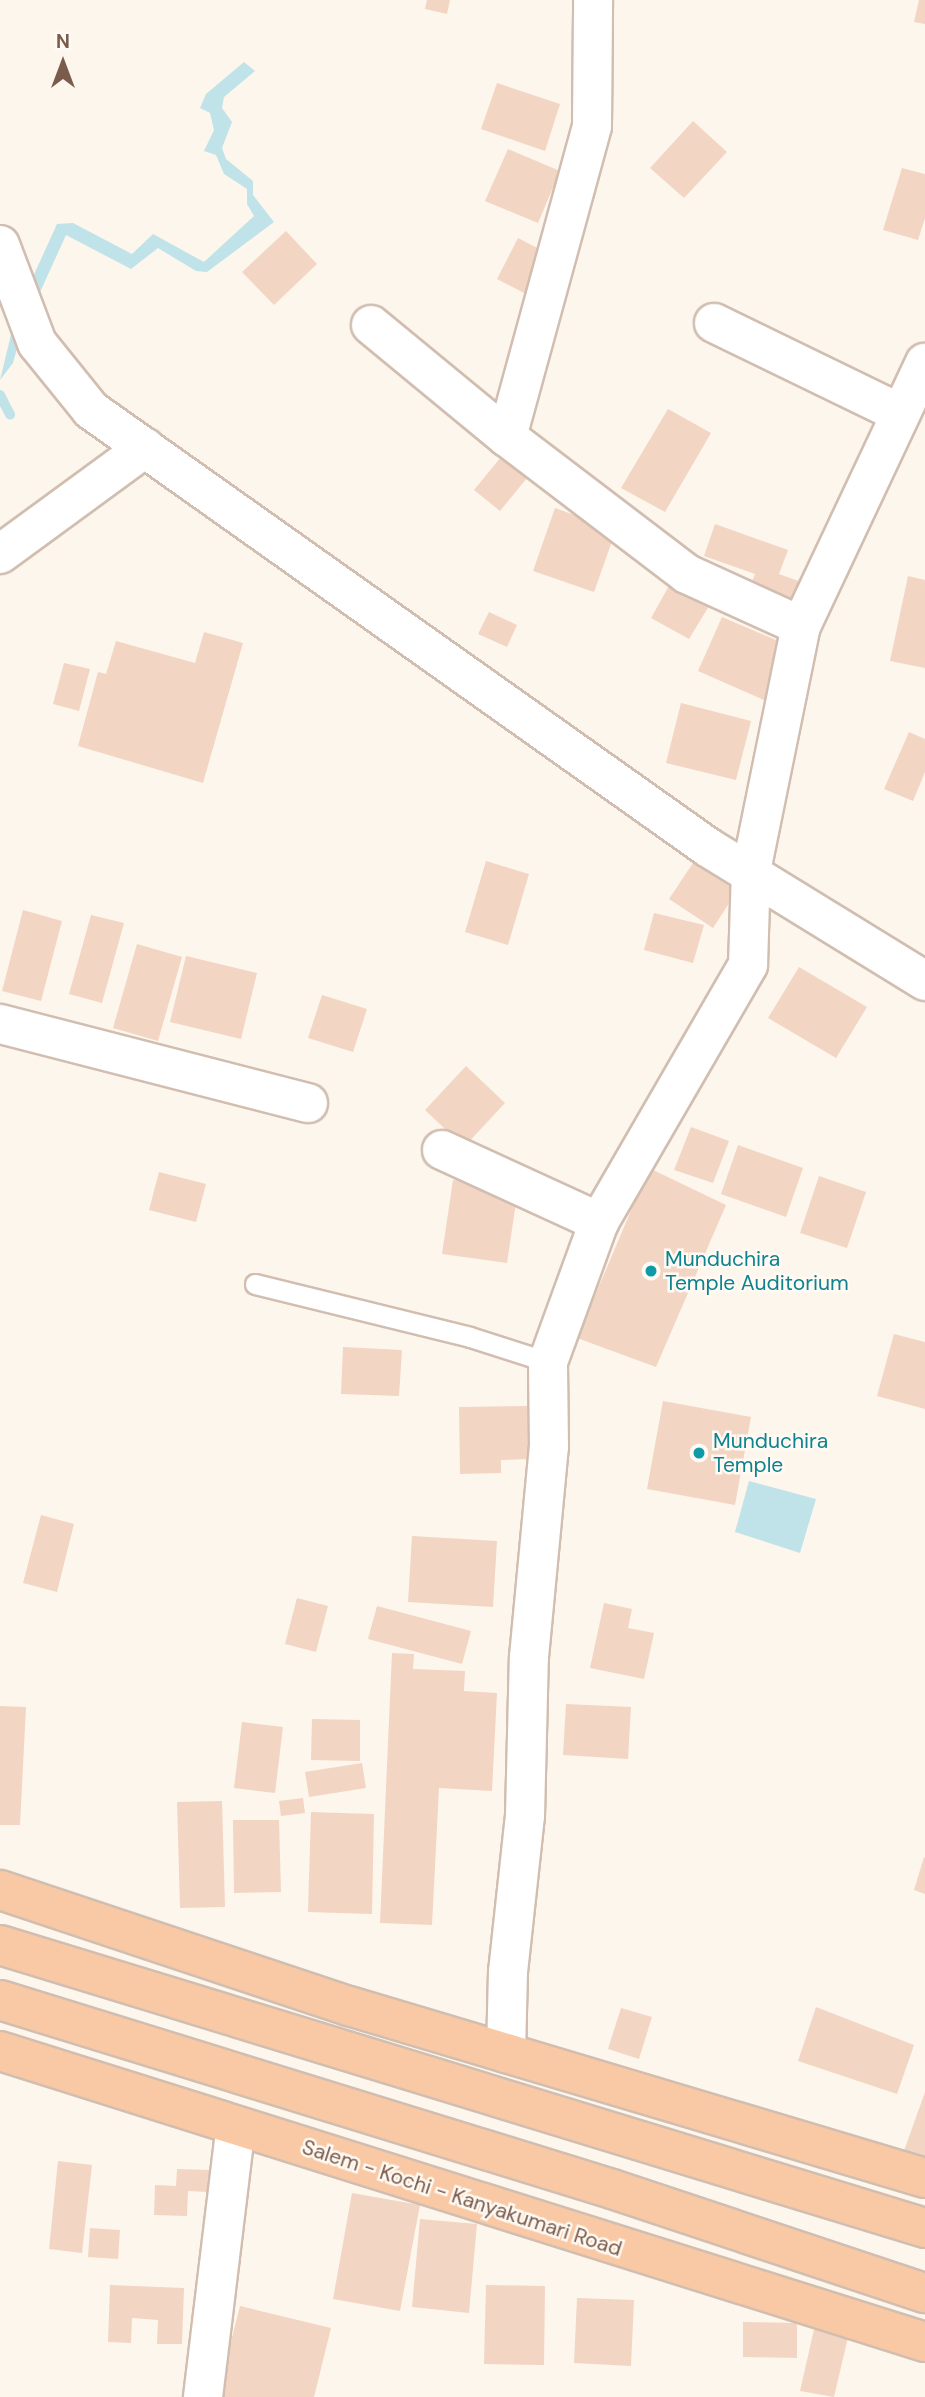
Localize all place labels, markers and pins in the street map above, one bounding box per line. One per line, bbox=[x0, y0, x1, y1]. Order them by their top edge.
place label: Munduchira Temple Auditorium bbox=[665, 1246, 849, 1296]
marker: Munduchira Temple Auditorium bbox=[643, 1263, 659, 1279]
place label: Munduchira Temple bbox=[713, 1428, 828, 1478]
marker: Munduchira Temple bbox=[691, 1445, 707, 1461]

